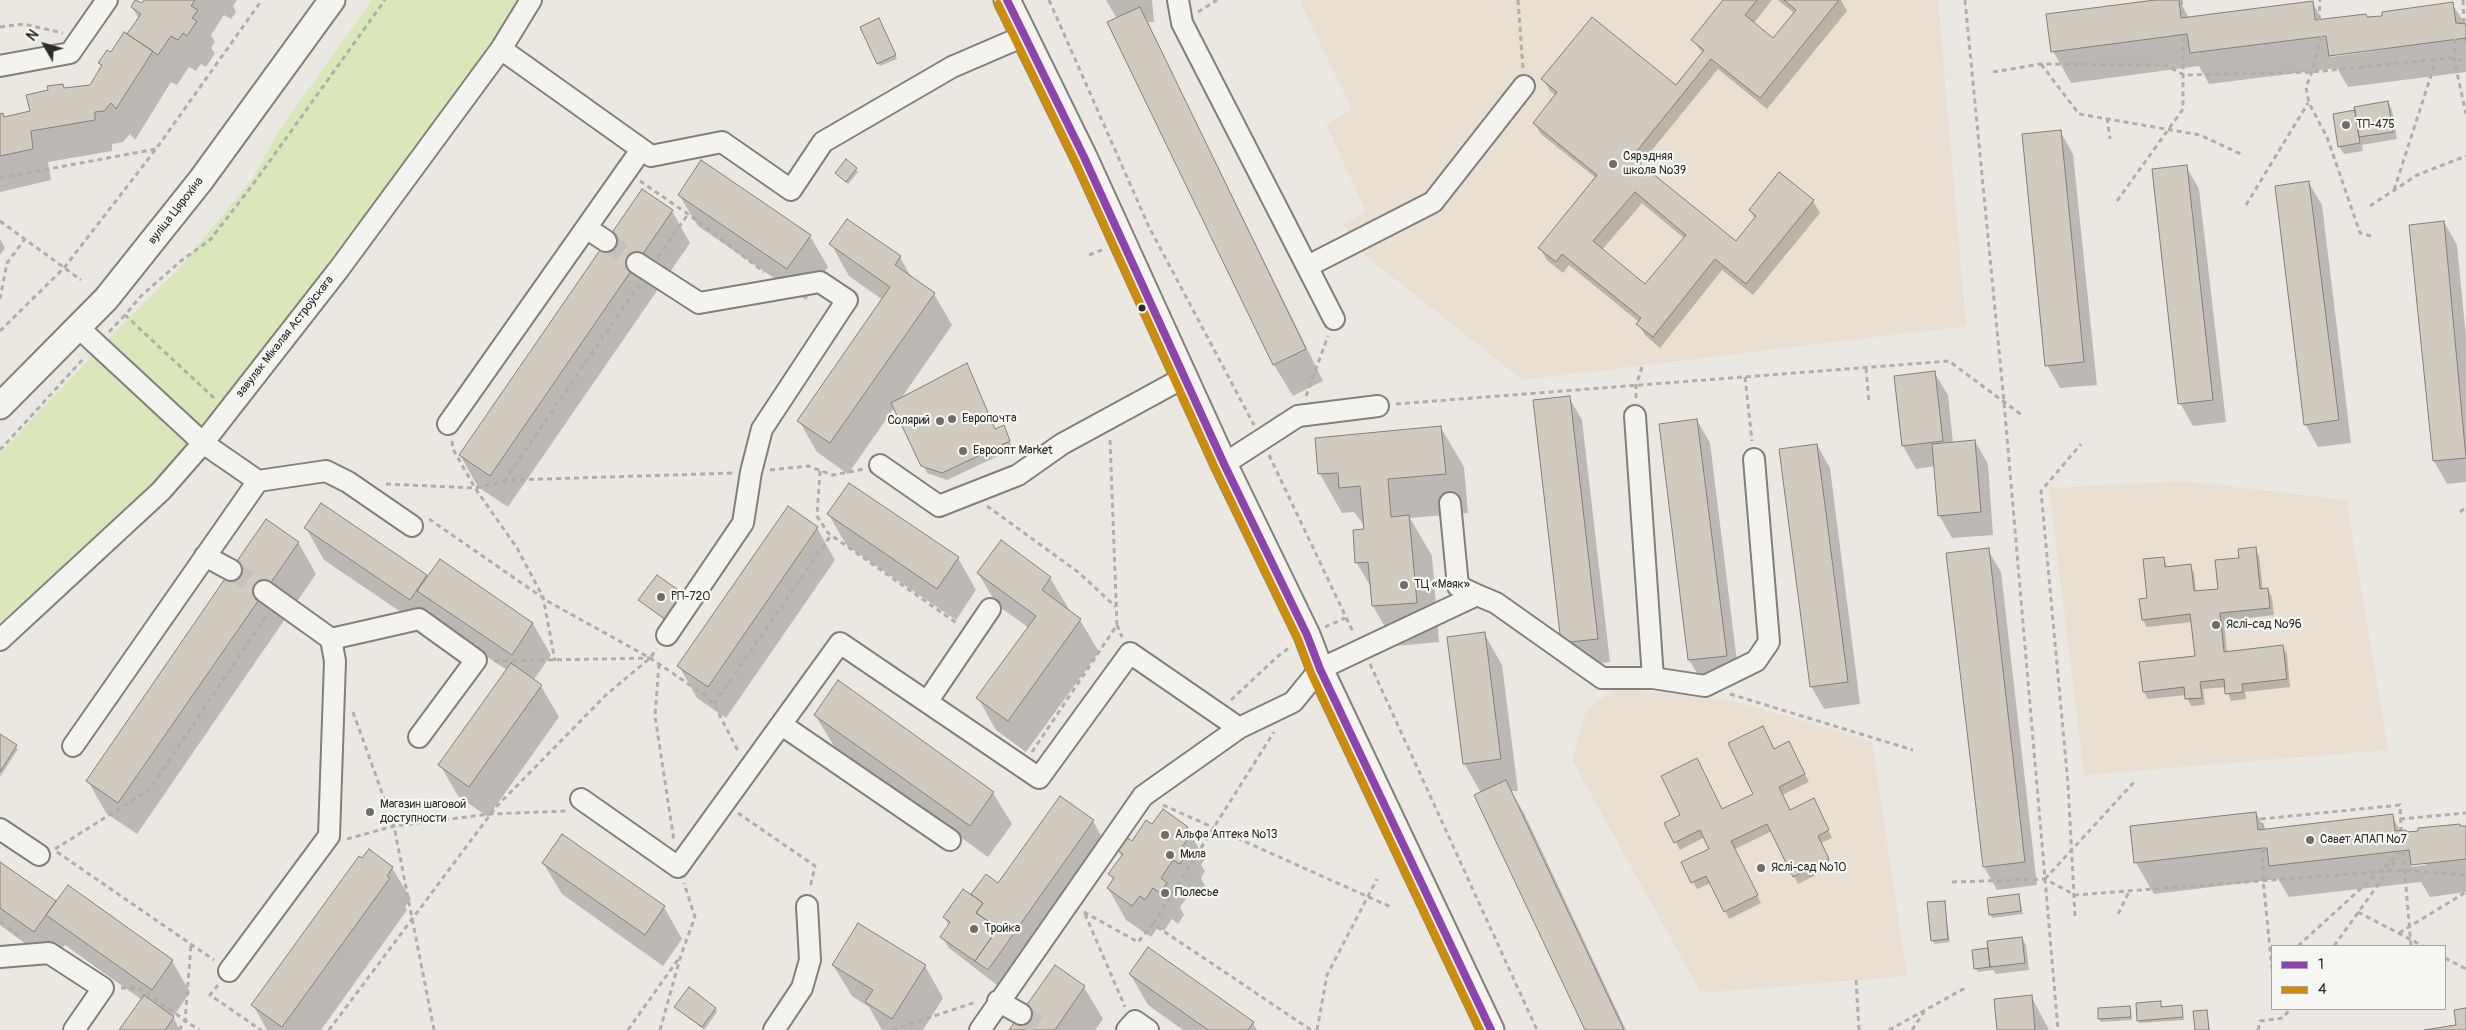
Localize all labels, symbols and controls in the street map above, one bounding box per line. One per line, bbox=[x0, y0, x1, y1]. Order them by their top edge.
north arrow bbox=[20, 20, 70, 70]
text: N bbox=[23, 26, 42, 44]
place label: ТП-475 bbox=[2356, 118, 2395, 132]
marker: ТП-475 bbox=[2340, 119, 2352, 131]
place label: Сярэдняя школа №39 bbox=[1623, 150, 1686, 178]
marker: Сярэдняя школа №39 bbox=[1607, 158, 1619, 170]
street label: вуліца Цярохіна bbox=[145, 175, 207, 247]
street label: завулак Мікалая Астроўскага bbox=[233, 273, 337, 401]
unlabelled marker bbox=[1137, 303, 1147, 313]
place label: Европочта bbox=[962, 412, 1016, 426]
marker: Европочта bbox=[946, 413, 958, 425]
place label: Солярий bbox=[887, 414, 930, 428]
marker: Солярий bbox=[934, 415, 946, 427]
place label: Евроопт Market bbox=[973, 444, 1053, 458]
marker: Евроопт Market bbox=[957, 445, 969, 457]
place label: ТЦ «Маяк» bbox=[1414, 578, 1470, 592]
marker: ТЦ «Маяк» bbox=[1398, 579, 1410, 591]
place label: РП-720 bbox=[671, 590, 711, 604]
marker: РП-720 bbox=[655, 591, 667, 603]
place label: Яслі-сад №96 bbox=[2226, 618, 2302, 632]
marker: Яслі-сад №96 bbox=[2210, 619, 2222, 631]
place label: Магазин шаговой доступности bbox=[380, 798, 466, 826]
marker: Магазин шаговой доступности bbox=[364, 806, 376, 818]
place label: Альфа Аптека №13 bbox=[1175, 828, 1277, 842]
marker: Альфа Аптека №13 bbox=[1159, 829, 1171, 841]
place label: Савет АПАП №7 bbox=[2320, 833, 2407, 847]
marker: Савет АПАП №7 bbox=[2304, 834, 2316, 846]
place label: Мила bbox=[1180, 848, 1206, 862]
marker: Мила bbox=[1164, 849, 1176, 861]
place label: Яслі-сад №10 bbox=[1771, 861, 1847, 875]
marker: Яслі-сад №10 bbox=[1755, 862, 1767, 874]
place label: Полесье bbox=[1175, 886, 1218, 900]
marker: Полесье bbox=[1159, 887, 1171, 899]
place label: Тройка bbox=[984, 922, 1020, 936]
marker: Тройка bbox=[968, 923, 980, 935]
legend bbox=[2271, 945, 2446, 1010]
text: 1 bbox=[2318, 955, 2324, 974]
text: 4 bbox=[2318, 980, 2327, 999]

